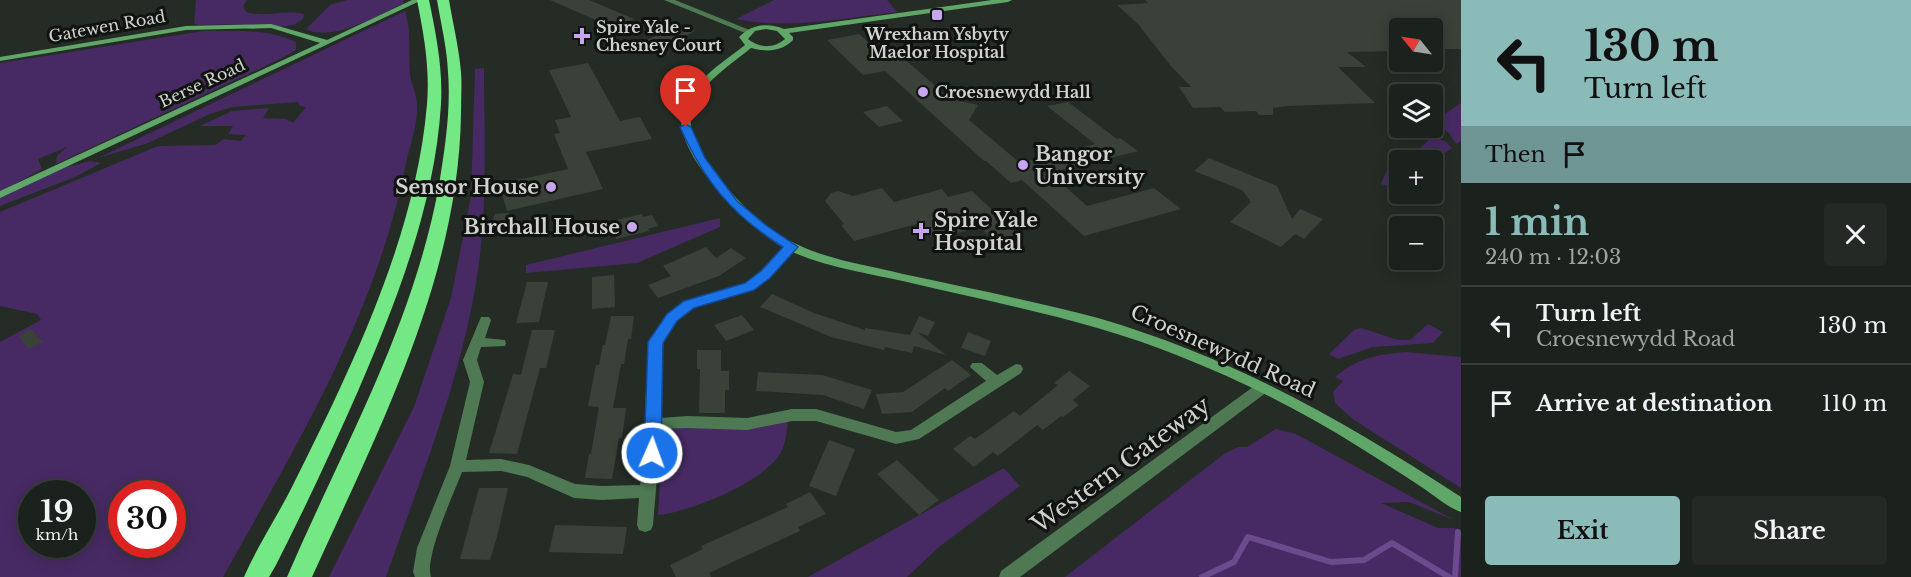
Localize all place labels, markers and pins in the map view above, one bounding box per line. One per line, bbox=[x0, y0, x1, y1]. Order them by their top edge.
marker: Wrexham Ysbyty Maelor Hospital bbox=[930, 8, 944, 22]
place label: Spire Yale - Chesney Court bbox=[596, 17, 722, 55]
place label: Wrexham Ysbyty Maelor Hospital bbox=[864, 24, 1010, 62]
marker: Spire Yale - Chesney Court bbox=[573, 27, 591, 45]
pin bbox=[660, 65, 711, 127]
place label: Croesnewydd Hall bbox=[935, 82, 1091, 102]
marker: Croesnewydd Hall bbox=[916, 85, 930, 99]
place label: Bangor University bbox=[1035, 142, 1146, 189]
marker: Bangor University bbox=[1016, 158, 1030, 172]
place label: Sensor House bbox=[395, 175, 539, 199]
marker: Sensor House bbox=[544, 180, 558, 194]
place label: Spire Yale Hospital bbox=[934, 208, 1038, 255]
place label: Birchall House bbox=[464, 215, 620, 239]
marker: Birchall House bbox=[625, 220, 639, 234]
marker: Spire Yale Hospital bbox=[912, 222, 930, 240]

